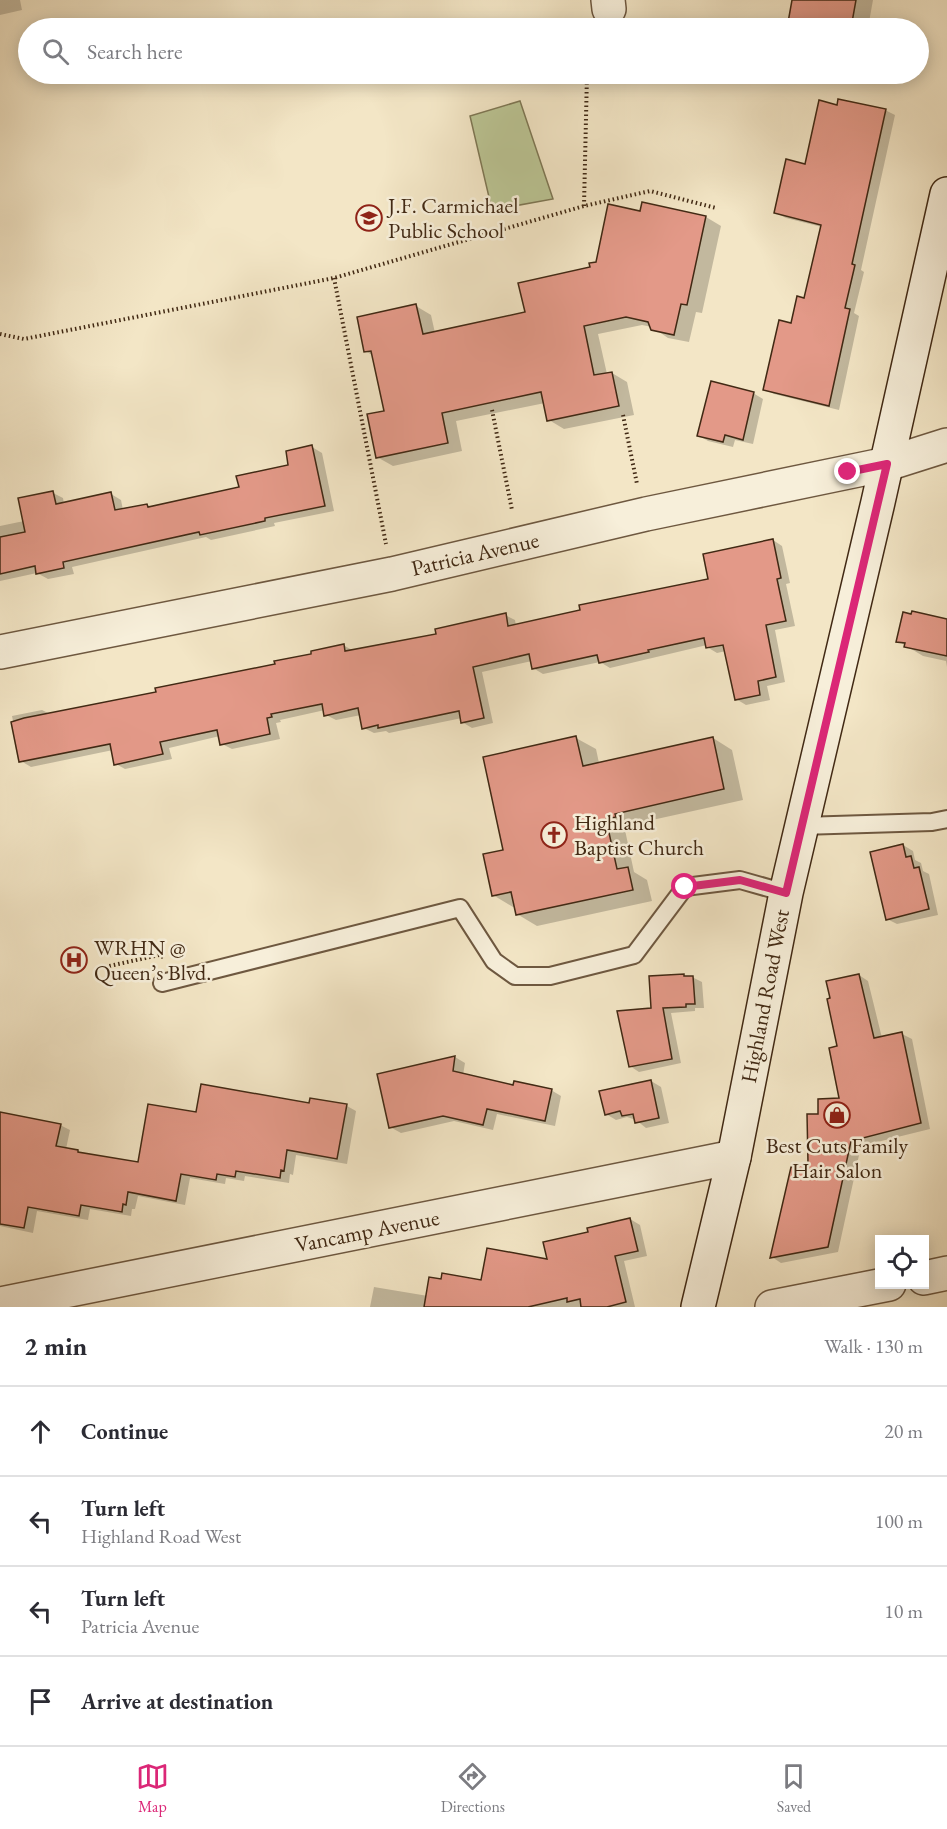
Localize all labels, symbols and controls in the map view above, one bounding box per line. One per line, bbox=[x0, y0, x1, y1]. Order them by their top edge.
search box bbox=[18, 18, 929, 84]
icon: search bbox=[39, 35, 72, 68]
text: Search here bbox=[87, 37, 182, 66]
place label: J.F. Carmichael Public School bbox=[386, 191, 518, 245]
school or university icon: J.F. Carmichael Public School bbox=[354, 203, 384, 233]
route end bbox=[834, 458, 860, 484]
street label: Patricia Avenue bbox=[408, 525, 542, 583]
place label: Highland Baptist Church bbox=[574, 808, 704, 862]
church icon: Highland Baptist Church bbox=[539, 820, 569, 850]
route start bbox=[671, 873, 697, 899]
street label: Highland Road West bbox=[734, 907, 796, 1085]
place label: WRHN @ Queen’s Blvd. bbox=[94, 933, 211, 987]
hospital icon: WRHN @ Queen’s Blvd. bbox=[59, 945, 89, 975]
shop icon: Best Cuts Family Hair Salon bbox=[822, 1100, 852, 1130]
place label: Best Cuts Family Hair Salon bbox=[766, 1131, 909, 1185]
street label: Vancamp Avenue bbox=[292, 1203, 442, 1259]
map controls bbox=[875, 1235, 929, 1289]
button: locate bbox=[875, 1235, 929, 1289]
text: 2 min bbox=[24, 1329, 87, 1363]
text: Walk · 130 m bbox=[824, 1333, 923, 1359]
icon: ahead bbox=[24, 1415, 57, 1448]
text: Continue bbox=[81, 1417, 168, 1446]
text: 20 m bbox=[884, 1418, 923, 1444]
text: Turn left bbox=[81, 1494, 165, 1523]
icon: left bbox=[24, 1505, 57, 1538]
text: 100 m bbox=[875, 1508, 923, 1534]
text: Highland Road West bbox=[81, 1523, 241, 1549]
text: Turn left bbox=[81, 1584, 165, 1613]
icon: left bbox=[24, 1595, 57, 1628]
text: 10 m bbox=[884, 1598, 923, 1624]
text: Patricia Avenue bbox=[81, 1613, 199, 1639]
icon: arrive bbox=[24, 1685, 57, 1718]
text: Arrive at destination bbox=[81, 1687, 273, 1716]
tab: Map bbox=[136, 1760, 169, 1817]
tab: Directions bbox=[441, 1760, 505, 1817]
tab: Saved bbox=[777, 1760, 811, 1817]

